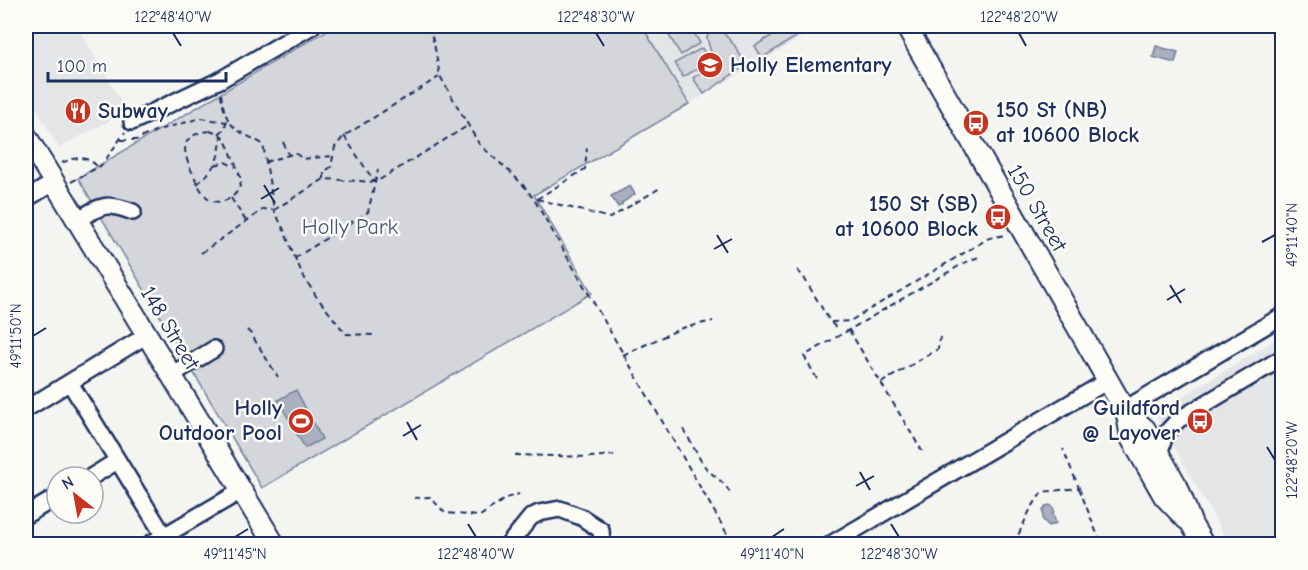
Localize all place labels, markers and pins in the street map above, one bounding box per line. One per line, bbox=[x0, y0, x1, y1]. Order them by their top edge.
school or university icon: Holly Elementary bbox=[695, 50, 725, 80]
place label: Holly Elementary bbox=[730, 52, 892, 78]
restaurant icon: Subway bbox=[63, 96, 93, 126]
place label: 150 St (NB) at 10600 Block bbox=[996, 97, 1139, 148]
place label: Subway bbox=[98, 98, 169, 124]
bus stop icon: 150 St (NB) at 10600 Block bbox=[961, 108, 991, 138]
place label: 150 St (SB) at 10600 Block bbox=[835, 191, 978, 242]
bus stop icon: 150 St (SB) at 10600 Block bbox=[983, 202, 1013, 232]
place label: Holly Outdoor Pool bbox=[159, 395, 283, 446]
place label: Guildford @ Layover bbox=[1081, 395, 1180, 446]
sports icon: Holly Outdoor Pool bbox=[286, 406, 316, 436]
bus stop icon: Guildford @ Layover bbox=[1185, 406, 1215, 436]

